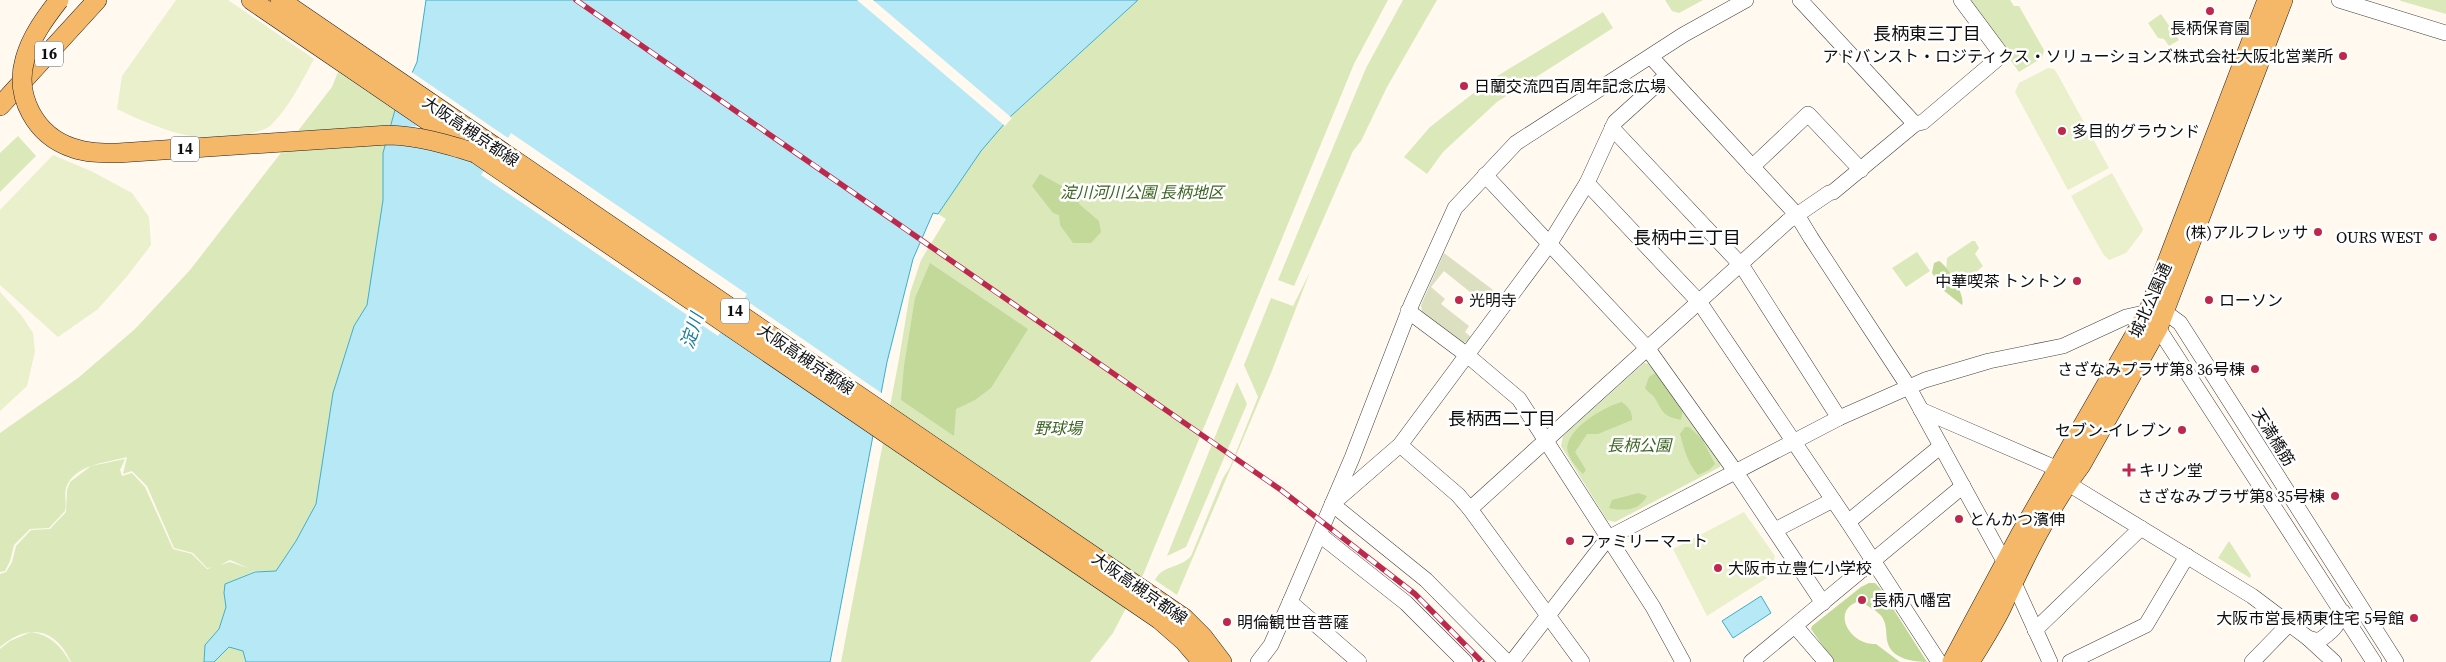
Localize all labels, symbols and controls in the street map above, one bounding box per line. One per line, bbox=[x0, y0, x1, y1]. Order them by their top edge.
marker: 長柄保育園 bbox=[2204, 5, 2216, 17]
place label: 長柄保育園 bbox=[2170, 17, 2250, 39]
district label: 長柄東三丁目 bbox=[1873, 21, 1981, 46]
road number: 16 bbox=[35, 42, 63, 66]
place label: アドバンスト・ロジティクス・ソリューションズ株式会社大阪北営業所 bbox=[1823, 45, 2333, 67]
marker: アドバンスト・ロジティクス・ソリューションズ株式会社大阪北営業所 bbox=[2337, 50, 2349, 62]
place label: 日蘭交流四百周年記念広場 bbox=[1474, 75, 1666, 97]
marker: 日蘭交流四百周年記念広場 bbox=[1458, 80, 1470, 92]
street label: 大阪高槻京都線 bbox=[418, 91, 524, 171]
place label: 多目的グラウンド bbox=[2072, 120, 2200, 142]
marker: 多目的グラウンド bbox=[2056, 125, 2068, 137]
road number: 14 bbox=[171, 136, 199, 162]
park label: 淀川河川公園 長柄地区 bbox=[1060, 181, 1226, 203]
place label: (株)アルフレッサ bbox=[2185, 221, 2308, 243]
district label: 長柄中三丁目 bbox=[1633, 225, 1741, 250]
marker: (株)アルフレッサ bbox=[2312, 226, 2324, 238]
place label: OURS WEST bbox=[2336, 226, 2423, 248]
marker: OURS WEST bbox=[2427, 231, 2439, 243]
street label: 城北公園通 bbox=[2124, 259, 2176, 341]
place label: 中華喫茶 トントン bbox=[1935, 270, 2067, 292]
marker: 中華喫茶 トントン bbox=[2071, 275, 2083, 287]
place label: 光明寺 bbox=[1469, 289, 1517, 311]
place label: ローソン bbox=[2219, 289, 2283, 311]
marker: 光明寺 bbox=[1453, 294, 1465, 306]
marker: ローソン bbox=[2203, 294, 2215, 306]
road number: 14 bbox=[721, 298, 749, 324]
water label: 淀川 bbox=[674, 308, 710, 352]
street label: 大阪高槻京都線 bbox=[753, 319, 859, 399]
place label: さざなみプラザ第8 36号棟 bbox=[2057, 358, 2245, 380]
marker: さざなみプラザ第8 36号棟 bbox=[2249, 363, 2261, 375]
street label: 天満橋筋 bbox=[2248, 404, 2300, 470]
district label: 長柄西二丁目 bbox=[1448, 406, 1556, 431]
park label: 野球場 bbox=[1034, 417, 1084, 439]
place label: セブン-イレブン bbox=[2055, 419, 2172, 441]
marker: セブン-イレブン bbox=[2176, 424, 2188, 436]
park label: 長柄公園 bbox=[1607, 434, 1673, 456]
place label: キリン堂 bbox=[2139, 459, 2203, 481]
marker: キリン堂 bbox=[2123, 464, 2135, 476]
place label: さざなみプラザ第8 35号棟 bbox=[2137, 485, 2325, 507]
marker: さざなみプラザ第8 35号棟 bbox=[2329, 490, 2341, 502]
place label: とんかつ濱伸 bbox=[1969, 508, 2065, 530]
marker: とんかつ濱伸 bbox=[1953, 513, 1965, 525]
place label: ファミリーマート bbox=[1580, 530, 1708, 552]
marker: ファミリーマート bbox=[1564, 535, 1576, 547]
street label: 大阪高槻京都線 bbox=[1088, 547, 1192, 629]
place label: 大阪市立豊仁小学校 bbox=[1728, 557, 1872, 579]
marker: 大阪市立豊仁小学校 bbox=[1712, 562, 1724, 574]
place label: 長柄八幡宮 bbox=[1872, 589, 1952, 611]
marker: 長柄八幡宮 bbox=[1856, 594, 1868, 606]
place label: 大阪市営長柄東住宅 5号館 bbox=[2216, 607, 2404, 629]
place label: 明倫観世音菩薩 bbox=[1237, 611, 1349, 633]
marker: 大阪市営長柄東住宅 5号館 bbox=[2408, 612, 2420, 624]
marker: 明倫観世音菩薩 bbox=[1221, 616, 1233, 628]

